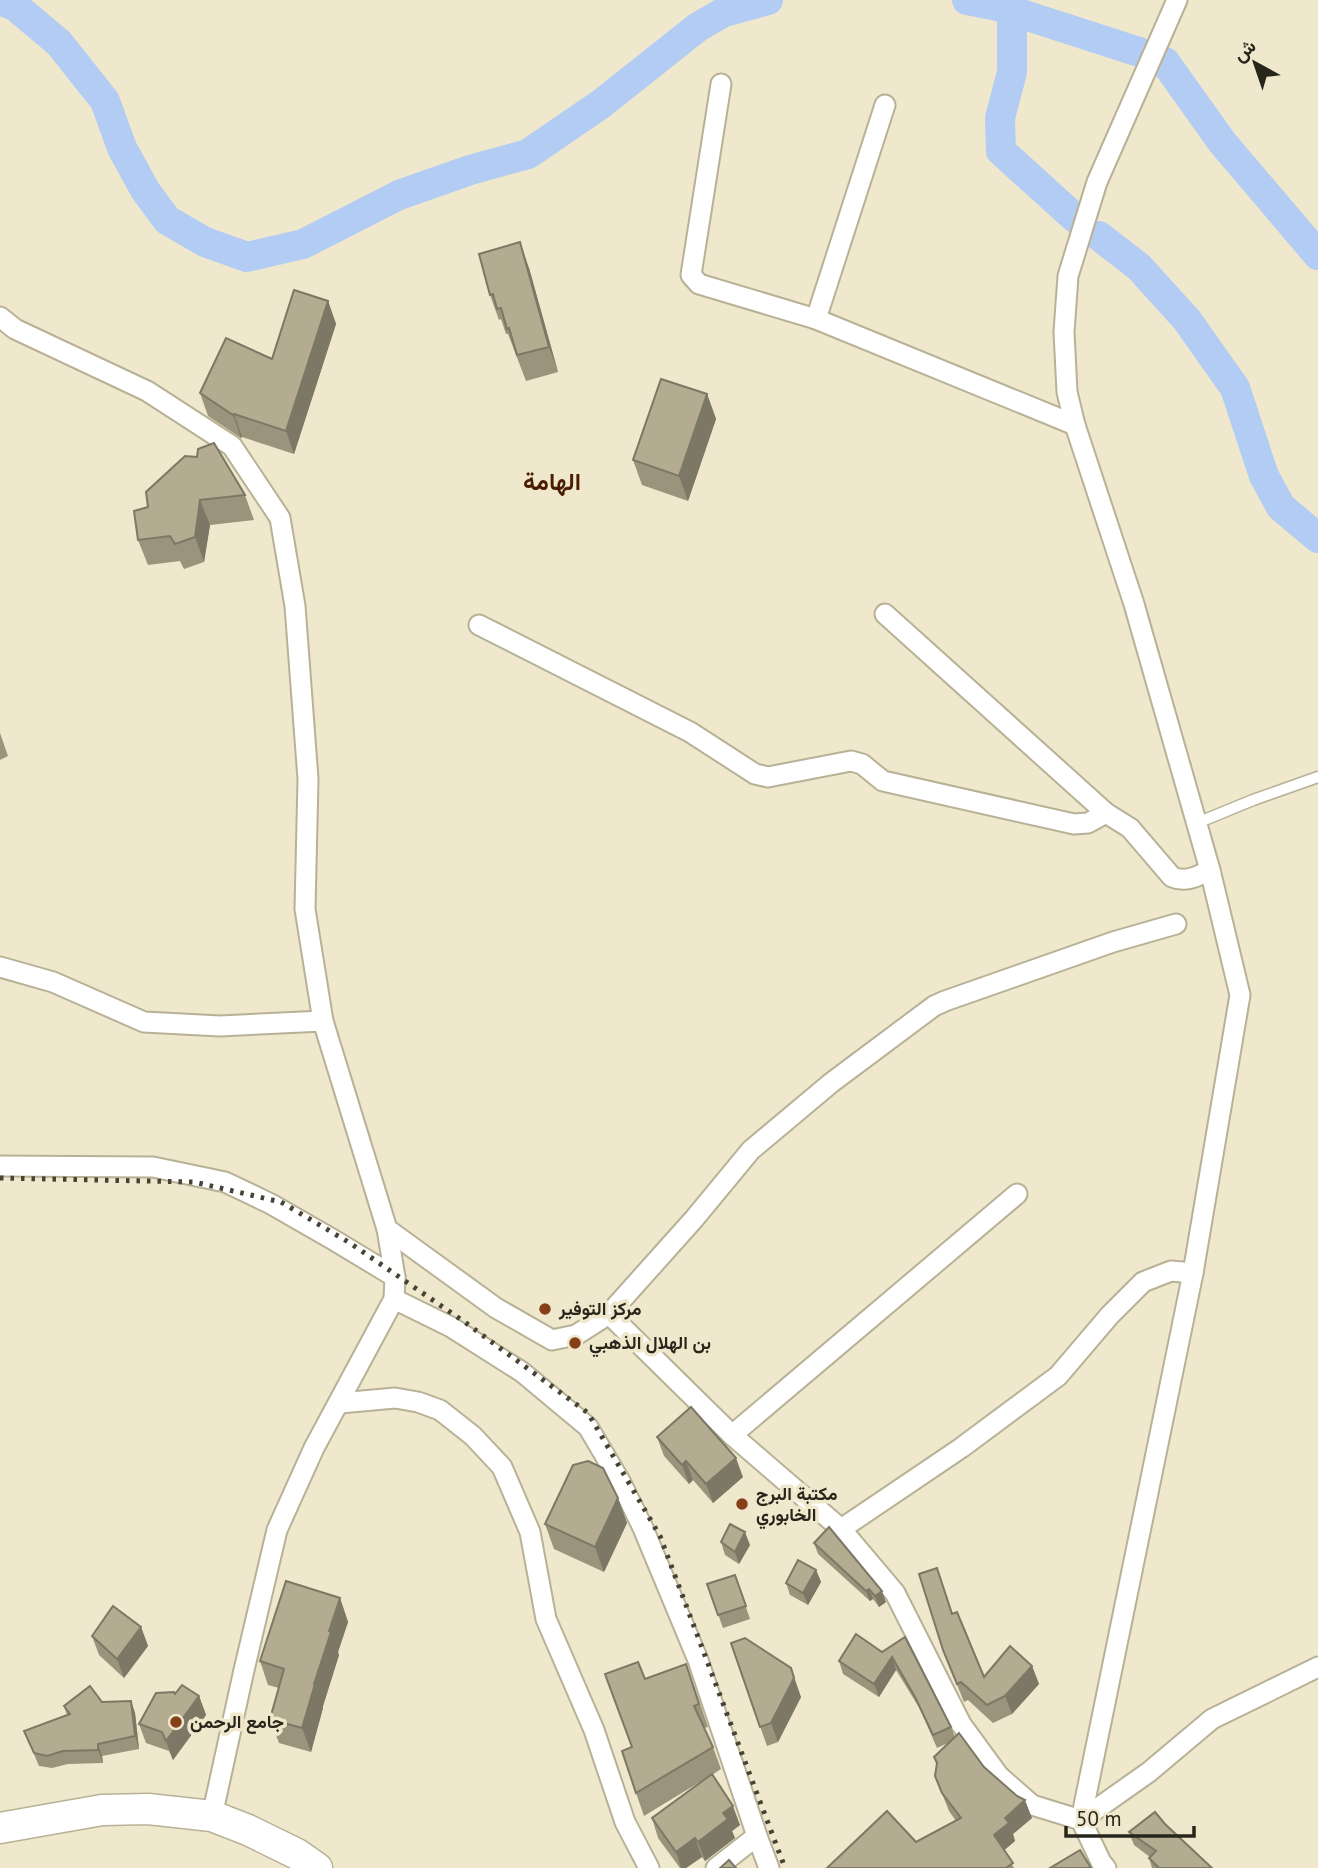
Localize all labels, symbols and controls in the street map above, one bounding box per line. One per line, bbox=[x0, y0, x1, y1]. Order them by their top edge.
north arrow bbox=[1220, 28, 1290, 98]
text: ش bbox=[1228, 33, 1261, 67]
district label: الهامة bbox=[523, 466, 581, 497]
place label: مركز التوفير bbox=[558, 1297, 642, 1320]
marker: مركز التوفير bbox=[537, 1301, 553, 1317]
place label: بن الهلال الذهبي bbox=[589, 1331, 711, 1358]
marker: بن الهلال الذهبي bbox=[567, 1335, 583, 1351]
place label: مكتبة البرج الخابوري bbox=[756, 1482, 838, 1530]
marker: مكتبة البرج الخابوري bbox=[734, 1496, 750, 1512]
place label: جامع الرحمن bbox=[190, 1710, 284, 1734]
marker: جامع الرحمن bbox=[168, 1714, 184, 1730]
scale bar bbox=[1066, 1794, 1194, 1838]
text: 50 m bbox=[1076, 1805, 1122, 1832]

